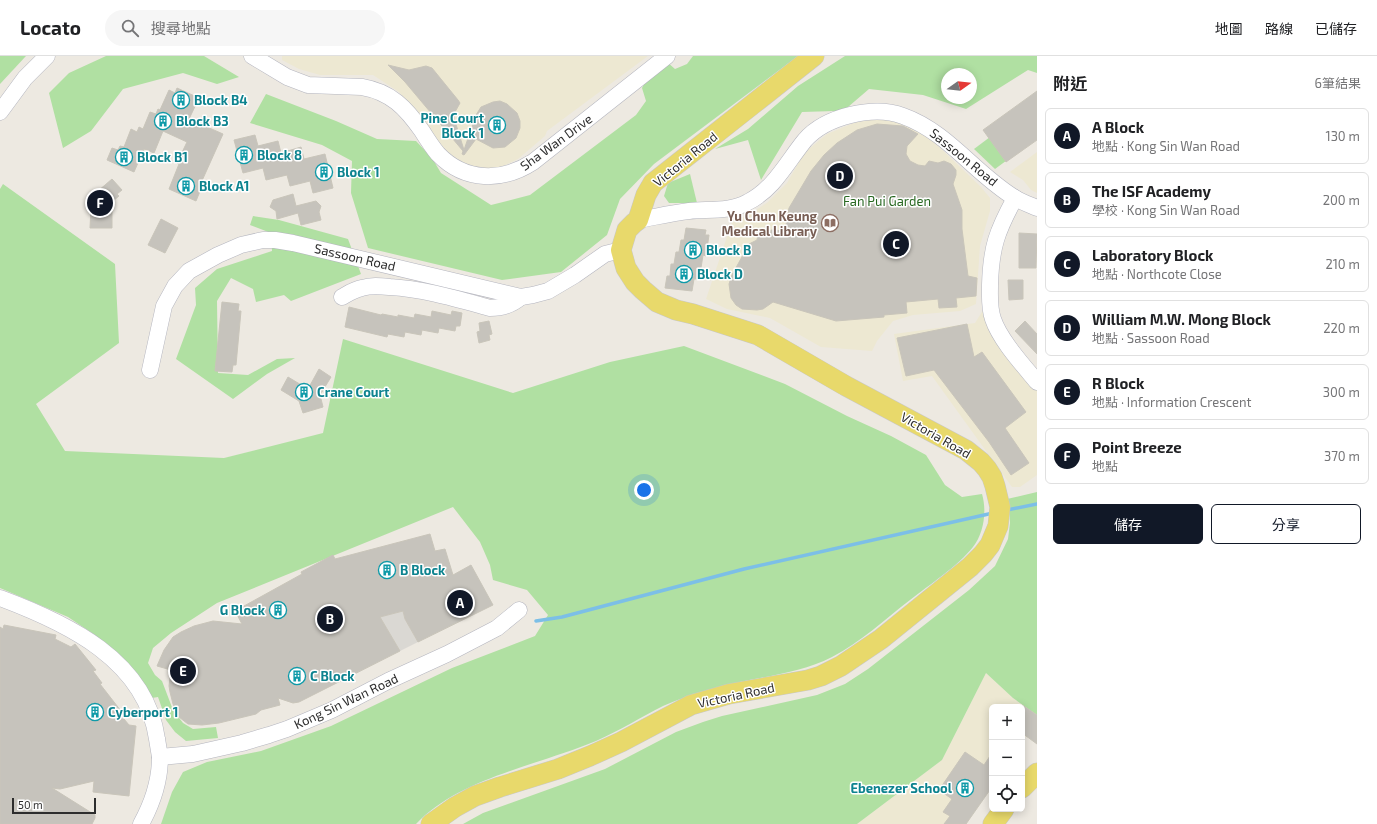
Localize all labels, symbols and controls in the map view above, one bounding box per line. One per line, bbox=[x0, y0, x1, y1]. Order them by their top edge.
search box bbox=[105, 10, 385, 46]
text: Locato bbox=[20, 16, 81, 39]
icon: search bbox=[119, 17, 141, 39]
text: 搜尋地點 bbox=[151, 19, 211, 37]
text: 地圖 bbox=[1215, 20, 1243, 37]
text: 路線 bbox=[1265, 20, 1293, 37]
text: 已儲存 bbox=[1315, 20, 1357, 37]
north arrow bbox=[941, 68, 977, 104]
text: 附近 bbox=[1053, 73, 1087, 93]
text: 6筆結果 bbox=[1315, 75, 1361, 91]
building icon: Block B4 bbox=[171, 90, 191, 110]
place label: Block B4 bbox=[194, 92, 247, 108]
place label: Pine Court Block 1 bbox=[421, 110, 485, 141]
street label: Sha Wan Drive bbox=[517, 110, 595, 174]
building icon: Block B3 bbox=[153, 111, 173, 131]
place label: Block B3 bbox=[176, 113, 229, 129]
building icon: Pine Court Block 1 bbox=[487, 115, 507, 135]
text: A Block bbox=[1092, 118, 1144, 136]
street label: Sassoon Road bbox=[927, 125, 1001, 189]
street label: Victoria Road bbox=[650, 128, 720, 190]
text: A bbox=[1063, 128, 1071, 144]
text: 130 m bbox=[1325, 128, 1360, 144]
text: 地點 · Kong Sin Wan Road bbox=[1092, 138, 1240, 154]
building icon: Block 8 bbox=[234, 145, 254, 165]
building icon: Block B1 bbox=[114, 147, 134, 167]
place label: Block 8 bbox=[257, 147, 302, 163]
place label: Block B1 bbox=[137, 149, 188, 165]
pin: D bbox=[827, 161, 853, 191]
building icon: Block 1 bbox=[314, 162, 334, 182]
place label: Block 1 bbox=[337, 164, 380, 180]
building icon: Block A1 bbox=[176, 176, 196, 196]
place label: Block A1 bbox=[199, 178, 249, 194]
text: The ISF Academy bbox=[1092, 182, 1211, 200]
pin: F bbox=[87, 188, 113, 218]
text: B bbox=[1063, 192, 1071, 208]
text: 200 m bbox=[1323, 192, 1360, 208]
park label: Fan Pui Garden bbox=[843, 193, 931, 209]
text: 學校 · Kong Sin Wan Road bbox=[1092, 202, 1240, 218]
place label: Yu Chun Keung Medical Library bbox=[722, 208, 818, 239]
library icon: Yu Chun Keung Medical Library bbox=[820, 213, 840, 233]
pin: C bbox=[883, 229, 909, 259]
street label: Sassoon Road bbox=[313, 240, 397, 274]
building icon: Block B bbox=[683, 240, 703, 260]
place label: Block B bbox=[706, 242, 751, 258]
text: Laboratory Block bbox=[1092, 246, 1213, 264]
text: C bbox=[1063, 256, 1071, 272]
text: 210 m bbox=[1325, 256, 1360, 272]
building icon: Block D bbox=[674, 264, 694, 284]
place label: Block D bbox=[697, 266, 743, 282]
text: 地點 · Northcote Close bbox=[1092, 266, 1222, 282]
text: William M.W. Mong Block bbox=[1092, 310, 1271, 328]
text: D bbox=[1063, 320, 1071, 336]
text: 220 m bbox=[1323, 320, 1360, 336]
text: 地點 · Sassoon Road bbox=[1092, 330, 1210, 346]
text: R Block bbox=[1092, 374, 1144, 392]
building icon: Crane Court bbox=[294, 382, 314, 402]
place label: Crane Court bbox=[317, 384, 390, 400]
text: E bbox=[1063, 384, 1071, 400]
text: 300 m bbox=[1323, 384, 1360, 400]
text: 地點 · Information Crescent bbox=[1092, 394, 1252, 410]
street label: Victoria Road bbox=[898, 409, 974, 461]
text: Point Breeze bbox=[1092, 438, 1182, 456]
text: F bbox=[1063, 448, 1071, 464]
text: 370 m bbox=[1324, 448, 1360, 464]
text: 地點 bbox=[1092, 458, 1118, 474]
your location bbox=[634, 480, 654, 500]
button: 儲存 bbox=[1053, 504, 1203, 544]
button: 分享 bbox=[1211, 504, 1361, 544]
building icon: B Block bbox=[377, 560, 397, 580]
place label: B Block bbox=[400, 562, 446, 578]
pin: A bbox=[447, 588, 473, 618]
building icon: G Block bbox=[268, 600, 288, 620]
place label: G Block bbox=[220, 602, 266, 618]
pin: B bbox=[317, 604, 343, 634]
pin: E bbox=[170, 656, 196, 686]
building icon: C Block bbox=[287, 666, 307, 686]
place label: C Block bbox=[310, 668, 355, 684]
street label: Kong Sin Wan Road bbox=[291, 670, 401, 732]
street label: Victoria Road bbox=[696, 679, 776, 711]
building icon: Cyberport 1 bbox=[85, 702, 105, 722]
place label: Cyberport 1 bbox=[108, 704, 178, 720]
map controls bbox=[989, 704, 1025, 812]
button: + bbox=[989, 704, 1025, 740]
button: − bbox=[989, 740, 1025, 776]
button: locate bbox=[989, 776, 1025, 812]
building icon: Ebenezer School bbox=[955, 778, 975, 798]
place label: Ebenezer School bbox=[850, 780, 953, 796]
scale bar bbox=[12, 796, 96, 815]
text: 50 m bbox=[18, 798, 43, 811]

